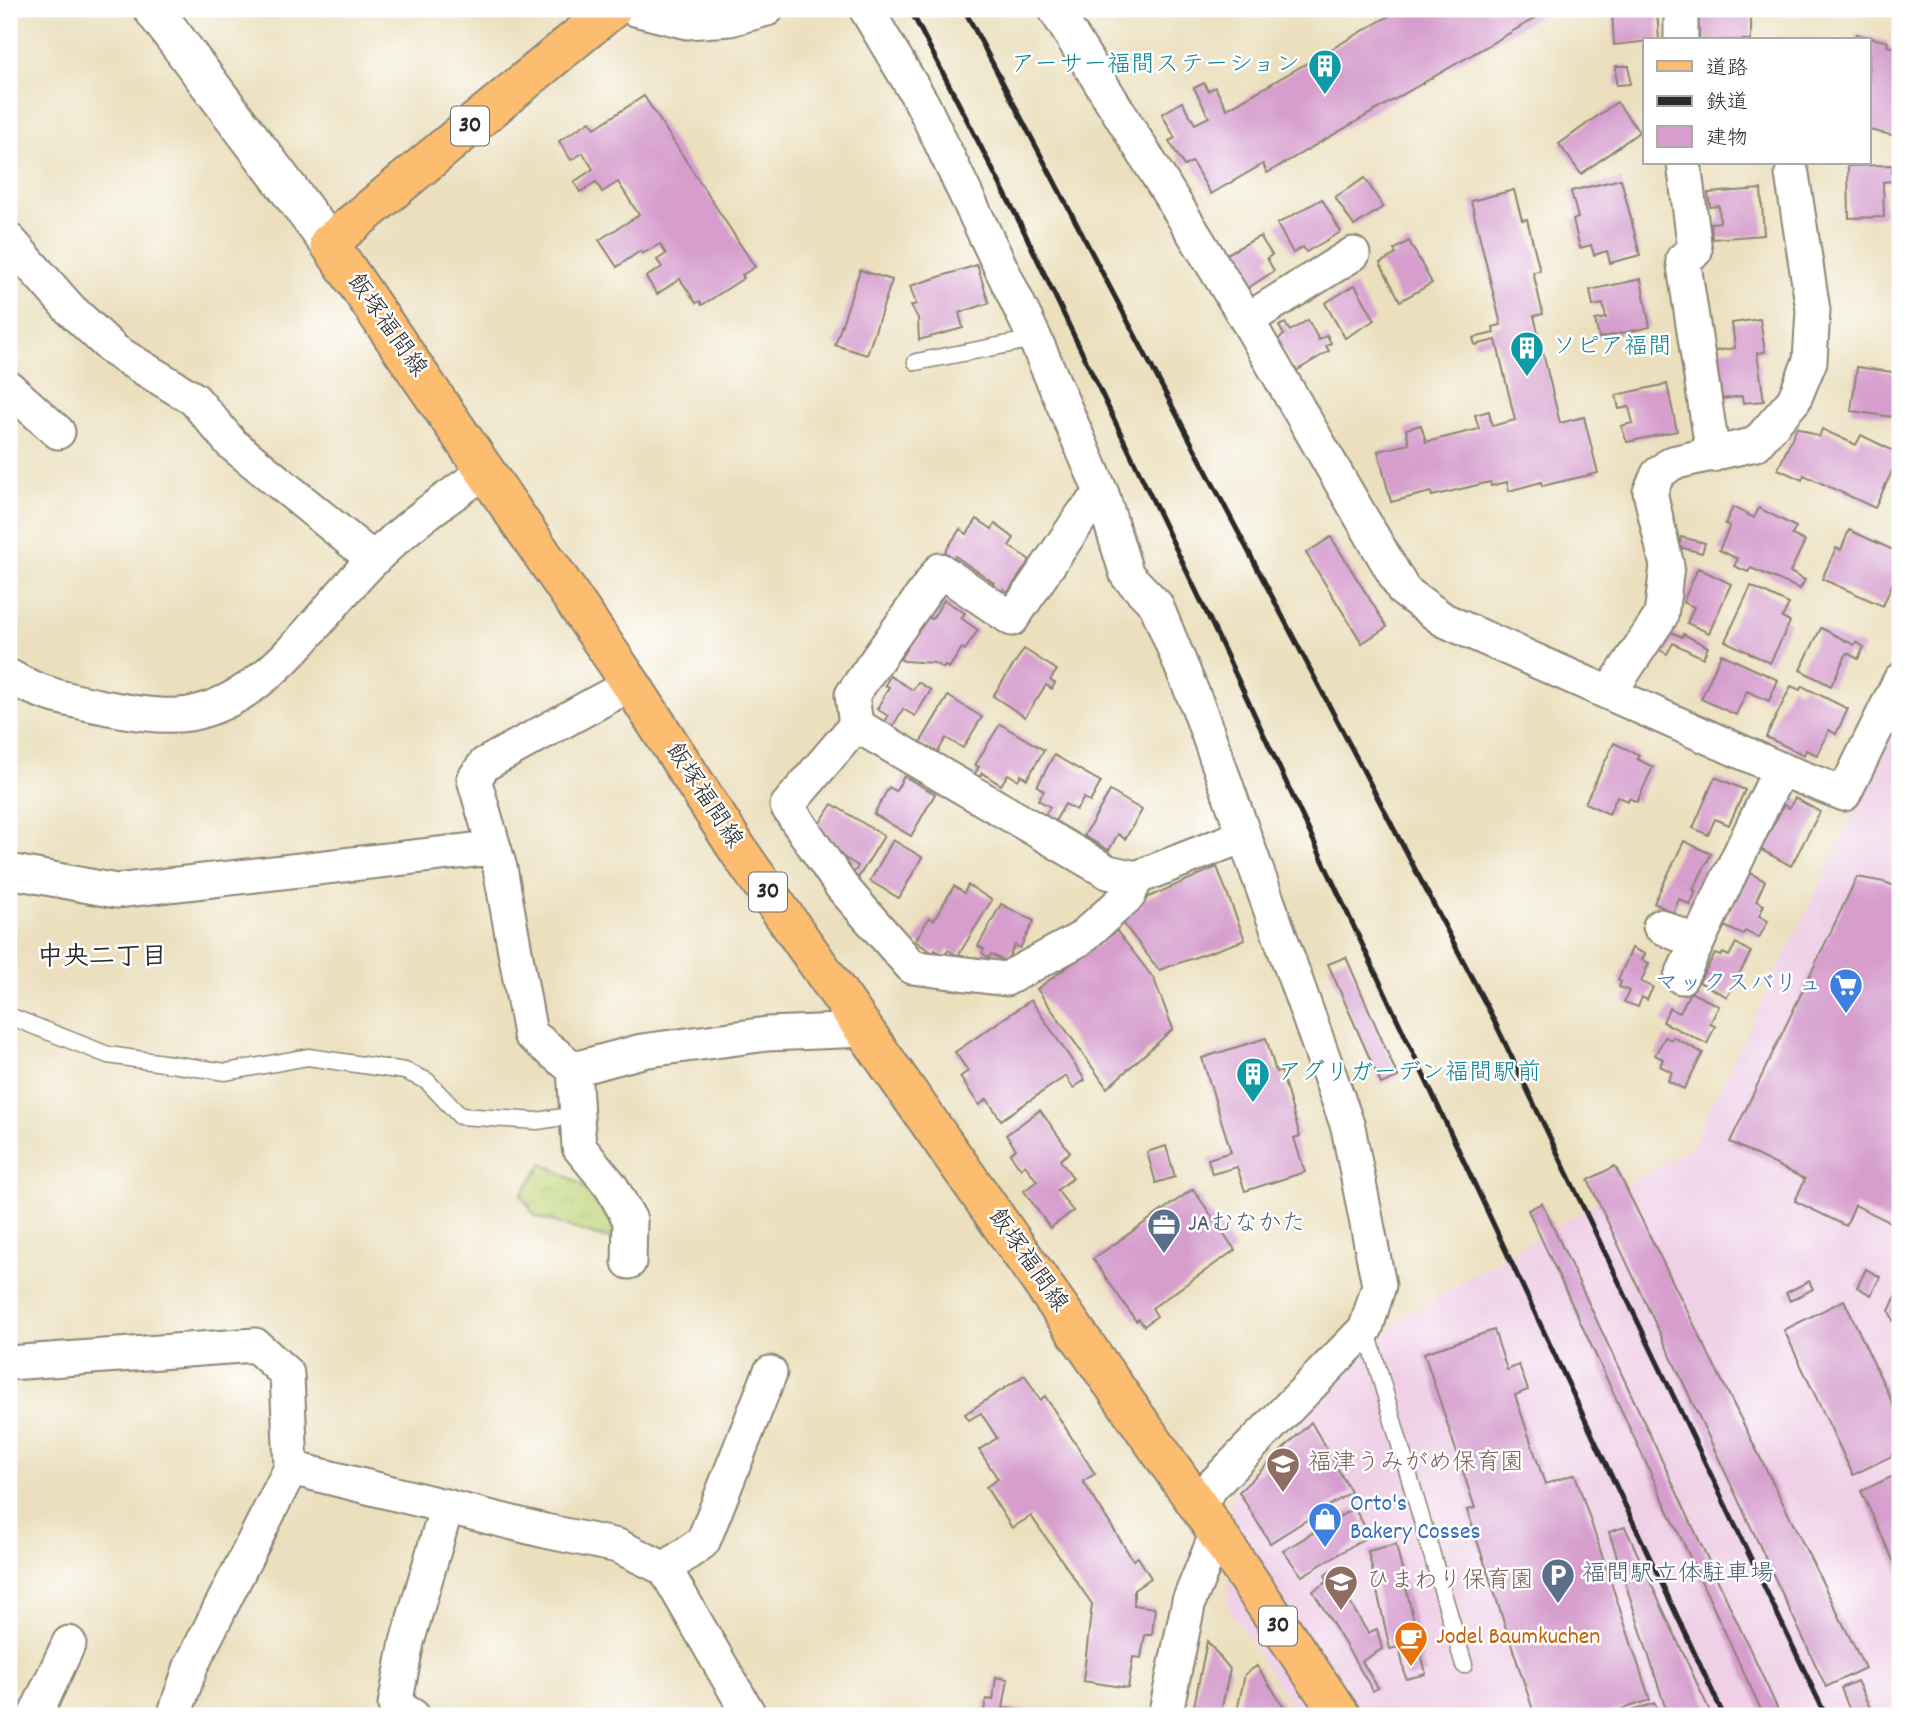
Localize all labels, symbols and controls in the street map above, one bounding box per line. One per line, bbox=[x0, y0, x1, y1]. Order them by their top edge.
legend bbox=[1643, 38, 1870, 164]
building icon: アーサー福間ステーション bbox=[1306, 47, 1344, 96]
place label: アーサー福間ステーション bbox=[1011, 49, 1300, 83]
text: 道路 bbox=[1706, 55, 1748, 85]
text: 鉄道 bbox=[1706, 89, 1748, 119]
road number: 30 bbox=[451, 106, 489, 146]
text: 建物 bbox=[1706, 125, 1748, 155]
street label: 飯塚福間線 bbox=[338, 267, 434, 385]
building icon: ソピア福間 bbox=[1508, 329, 1546, 378]
place label: ソピア福間 bbox=[1552, 331, 1672, 365]
street label: 飯塚福間線 bbox=[656, 736, 750, 856]
road number: 30 bbox=[749, 872, 787, 912]
district label: 中央二丁目 bbox=[37, 940, 167, 977]
supermarket icon: マックスバリュ bbox=[1827, 966, 1865, 1015]
place label: マックスバリュ bbox=[1654, 968, 1822, 1002]
building icon: アグリガーデン福間駅前 bbox=[1234, 1055, 1272, 1104]
place label: アグリガーデン福間駅前 bbox=[1278, 1057, 1541, 1091]
street label: 飯塚福間線 bbox=[979, 1202, 1075, 1320]
office icon: JAむなかた bbox=[1145, 1206, 1183, 1255]
place label: JAむなかた bbox=[1188, 1208, 1306, 1242]
school or university icon: 福津うみがめ保育園 bbox=[1264, 1445, 1302, 1494]
place label: 福津うみがめ保育園 bbox=[1308, 1447, 1524, 1481]
place label: Orto's Bakery Cosses bbox=[1350, 1488, 1481, 1550]
shop icon: Orto's Bakery Cosses bbox=[1306, 1500, 1344, 1549]
parking icon: 福間駅立体駐車場 bbox=[1539, 1556, 1577, 1605]
place label: 福間駅立体駐車場 bbox=[1582, 1558, 1774, 1592]
school or university icon: ひまわり保育園 bbox=[1322, 1563, 1360, 1612]
place label: ひまわり保育園 bbox=[1366, 1565, 1534, 1599]
road number: 30 bbox=[1259, 1606, 1297, 1646]
cafe icon: Jodel Baumkuchen bbox=[1392, 1619, 1430, 1668]
place label: Jodel Baumkuchen bbox=[1436, 1621, 1600, 1655]

